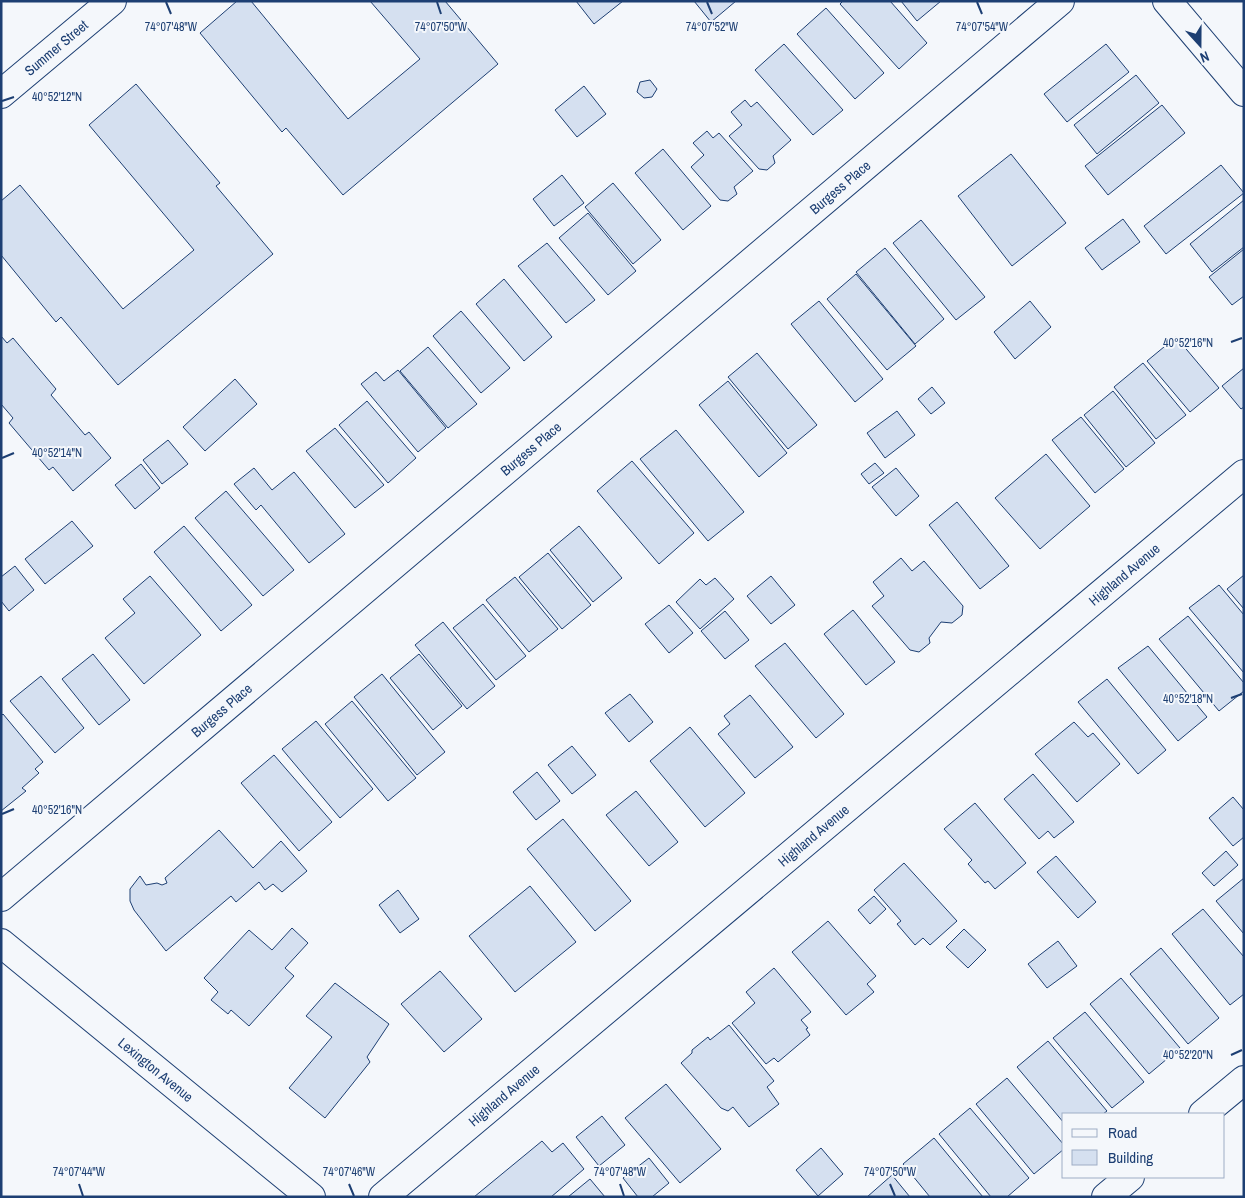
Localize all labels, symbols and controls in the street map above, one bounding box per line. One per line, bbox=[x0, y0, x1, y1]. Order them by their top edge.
street label: Summer Street bbox=[21, 16, 92, 79]
text: 74°07'48"W bbox=[145, 19, 198, 35]
text: 74°07'50"W bbox=[415, 19, 468, 35]
text: 74°07'52"W bbox=[686, 19, 739, 35]
text: 74°07'54"W bbox=[956, 19, 1009, 35]
north arrow bbox=[1175, 20, 1225, 70]
text: N bbox=[1198, 47, 1212, 67]
text: 40°52'12"N bbox=[32, 89, 82, 105]
street label: Burgess Place bbox=[806, 156, 874, 218]
text: 40°52'16"N bbox=[1163, 335, 1213, 351]
street label: Burgess Place bbox=[497, 418, 565, 480]
text: 40°52'14"N bbox=[32, 445, 82, 461]
street label: Highland Avenue bbox=[1085, 540, 1164, 609]
street label: Burgess Place bbox=[188, 680, 256, 741]
text: 40°52'18"N bbox=[1163, 691, 1213, 707]
street label: Highland Avenue bbox=[774, 801, 853, 871]
text: 40°52'16"N bbox=[32, 802, 82, 818]
street label: Lexington Avenue bbox=[114, 1034, 197, 1106]
text: 40°52'20"N bbox=[1163, 1047, 1213, 1063]
street label: Highland Avenue bbox=[465, 1060, 543, 1130]
legend bbox=[1062, 1113, 1225, 1178]
text: Road bbox=[1108, 1122, 1137, 1143]
text: Building bbox=[1108, 1147, 1153, 1168]
text: 74°07'44"W bbox=[53, 1164, 106, 1180]
text: 74°07'46"W bbox=[323, 1164, 376, 1180]
text: 74°07'48"W bbox=[594, 1164, 647, 1180]
text: 74°07'50"W bbox=[864, 1164, 917, 1180]

